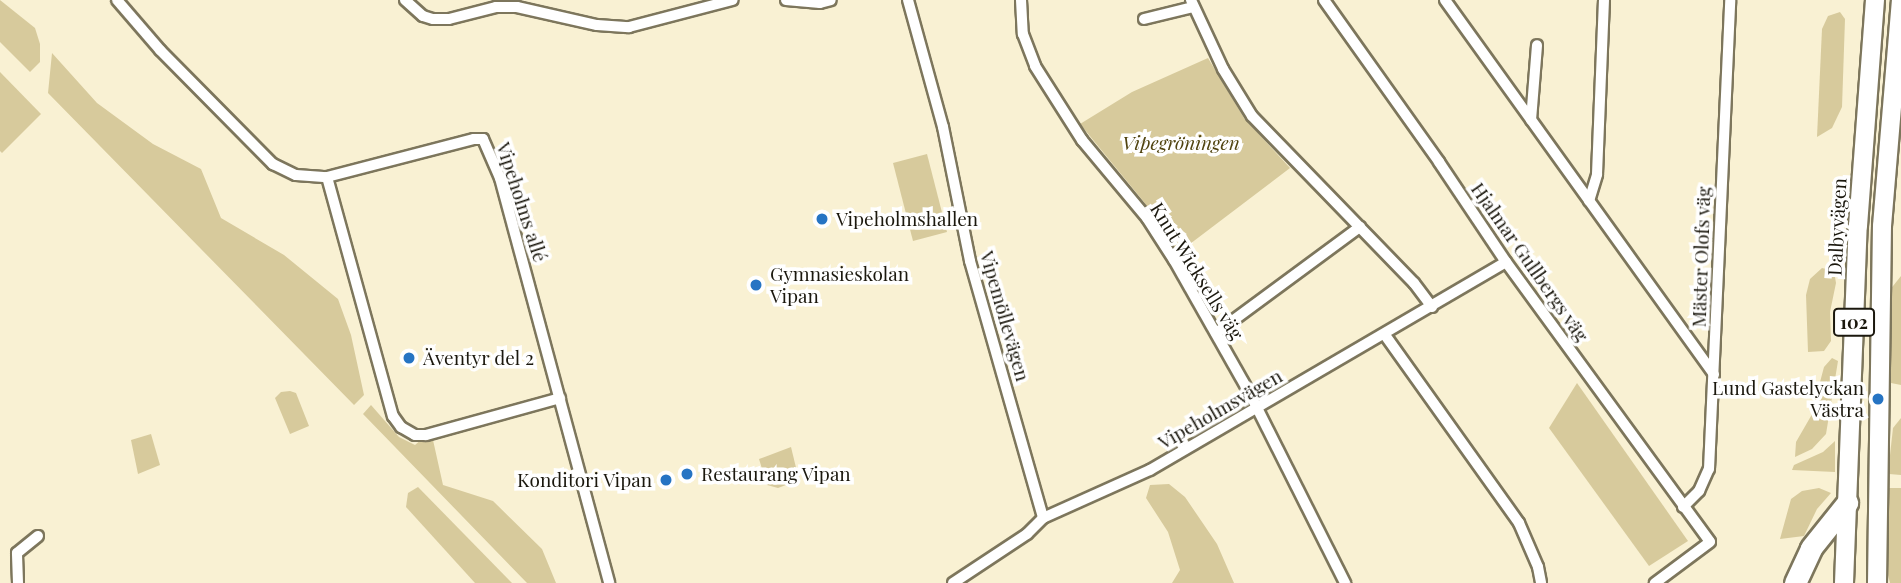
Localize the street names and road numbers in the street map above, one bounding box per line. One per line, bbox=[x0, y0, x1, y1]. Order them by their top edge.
street label: Vipeholms allé bbox=[492, 139, 552, 265]
street label: Dalbyvägen bbox=[1823, 177, 1851, 277]
street label: Hjalmar Gullbergs väg bbox=[1466, 178, 1594, 346]
street label: Mäster Olofs väg bbox=[1687, 186, 1715, 328]
street label: Knut Wicksells väg bbox=[1145, 197, 1249, 345]
street label: Vipemöllevägen bbox=[976, 248, 1034, 384]
road number: 102 bbox=[1833, 308, 1875, 336]
street label: Vipeholmsvägen bbox=[1154, 364, 1286, 454]

